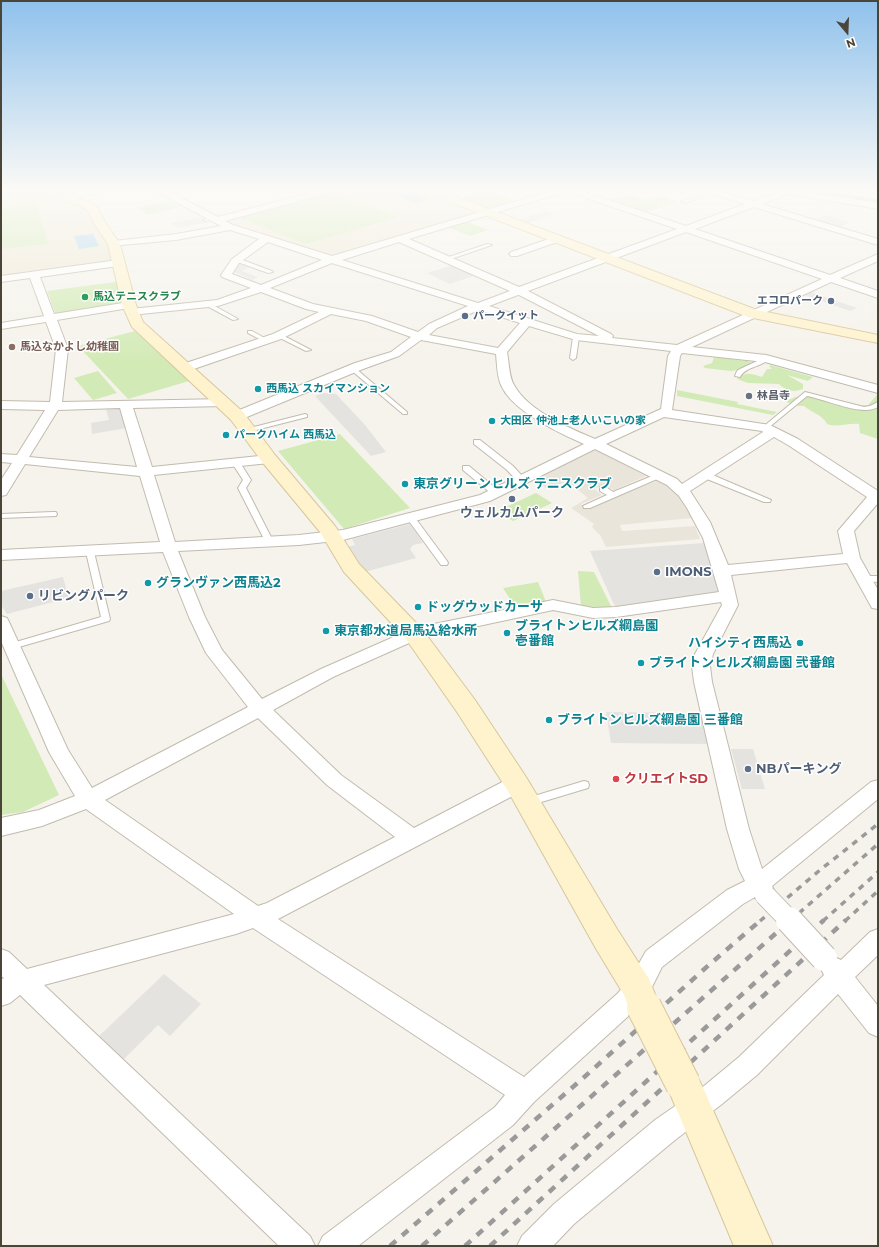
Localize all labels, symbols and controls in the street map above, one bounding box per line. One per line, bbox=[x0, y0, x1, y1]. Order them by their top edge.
north arrow bbox=[827, 12, 867, 52]
text: N bbox=[844, 35, 857, 51]
place label: 馬込テニスクラブ bbox=[93, 290, 181, 304]
marker: 馬込テニスクラブ bbox=[80, 292, 90, 302]
place label: エコロパーク bbox=[757, 294, 823, 308]
marker: エコロパーク bbox=[826, 296, 836, 306]
place label: パークイット bbox=[473, 309, 539, 323]
marker: パークイット bbox=[460, 311, 470, 321]
place label: 馬込なかよし幼稚園 bbox=[20, 340, 119, 354]
marker: 馬込なかよし幼稚園 bbox=[7, 342, 17, 352]
place label: 西馬込 スカイマンション bbox=[266, 382, 390, 396]
marker: 西馬込 スカイマンション bbox=[253, 384, 263, 394]
place label: 林昌寺 bbox=[757, 389, 790, 403]
marker: 林昌寺 bbox=[744, 391, 754, 401]
place label: 大田区 仲池上老人いこいの家 bbox=[500, 414, 646, 428]
marker: 大田区 仲池上老人いこいの家 bbox=[487, 416, 497, 426]
place label: パークハイム 西馬込 bbox=[234, 428, 336, 442]
marker: パークハイム 西馬込 bbox=[221, 430, 231, 440]
place label: 東京グリーンヒルズ テニスクラブ bbox=[413, 476, 612, 492]
marker: 東京グリーンヒルズ テニスクラブ bbox=[400, 479, 410, 489]
marker: ウェルカムパーク bbox=[507, 494, 517, 504]
place label: ウェルカムパーク bbox=[460, 505, 564, 521]
place label: IMONS bbox=[665, 564, 711, 580]
marker: IMONS bbox=[652, 567, 662, 577]
place label: グランヴァン西馬込2 bbox=[156, 575, 281, 591]
marker: グランヴァン西馬込2 bbox=[143, 578, 153, 588]
place label: リビングパーク bbox=[38, 588, 129, 604]
marker: リビングパーク bbox=[25, 591, 35, 601]
place label: ドッグウッドカーサ bbox=[426, 599, 543, 615]
marker: ドッグウッドカーサ bbox=[413, 602, 423, 612]
place label: ブライトンヒルズ綱島園 壱番館 bbox=[515, 618, 658, 649]
place label: 東京都水道局馬込給水所 bbox=[334, 623, 477, 639]
marker: 東京都水道局馬込給水所 bbox=[321, 626, 331, 636]
marker: ブライトンヒルズ綱島園 壱番館 bbox=[502, 628, 512, 638]
place label: ハイシティ西馬込 bbox=[688, 635, 792, 651]
marker: ハイシティ西馬込 bbox=[795, 638, 805, 648]
place label: ブライトンヒルズ綱島園 弐番館 bbox=[649, 655, 835, 671]
marker: ブライトンヒルズ綱島園 弐番館 bbox=[636, 658, 646, 668]
place label: ブライトンヒルズ綱島園 三番館 bbox=[557, 712, 743, 728]
marker: ブライトンヒルズ綱島園 三番館 bbox=[544, 715, 554, 725]
place label: NBパーキング bbox=[756, 761, 841, 777]
marker: NBパーキング bbox=[743, 764, 753, 774]
place label: クリエイトSD bbox=[624, 771, 708, 787]
marker: クリエイトSD bbox=[611, 774, 621, 784]

